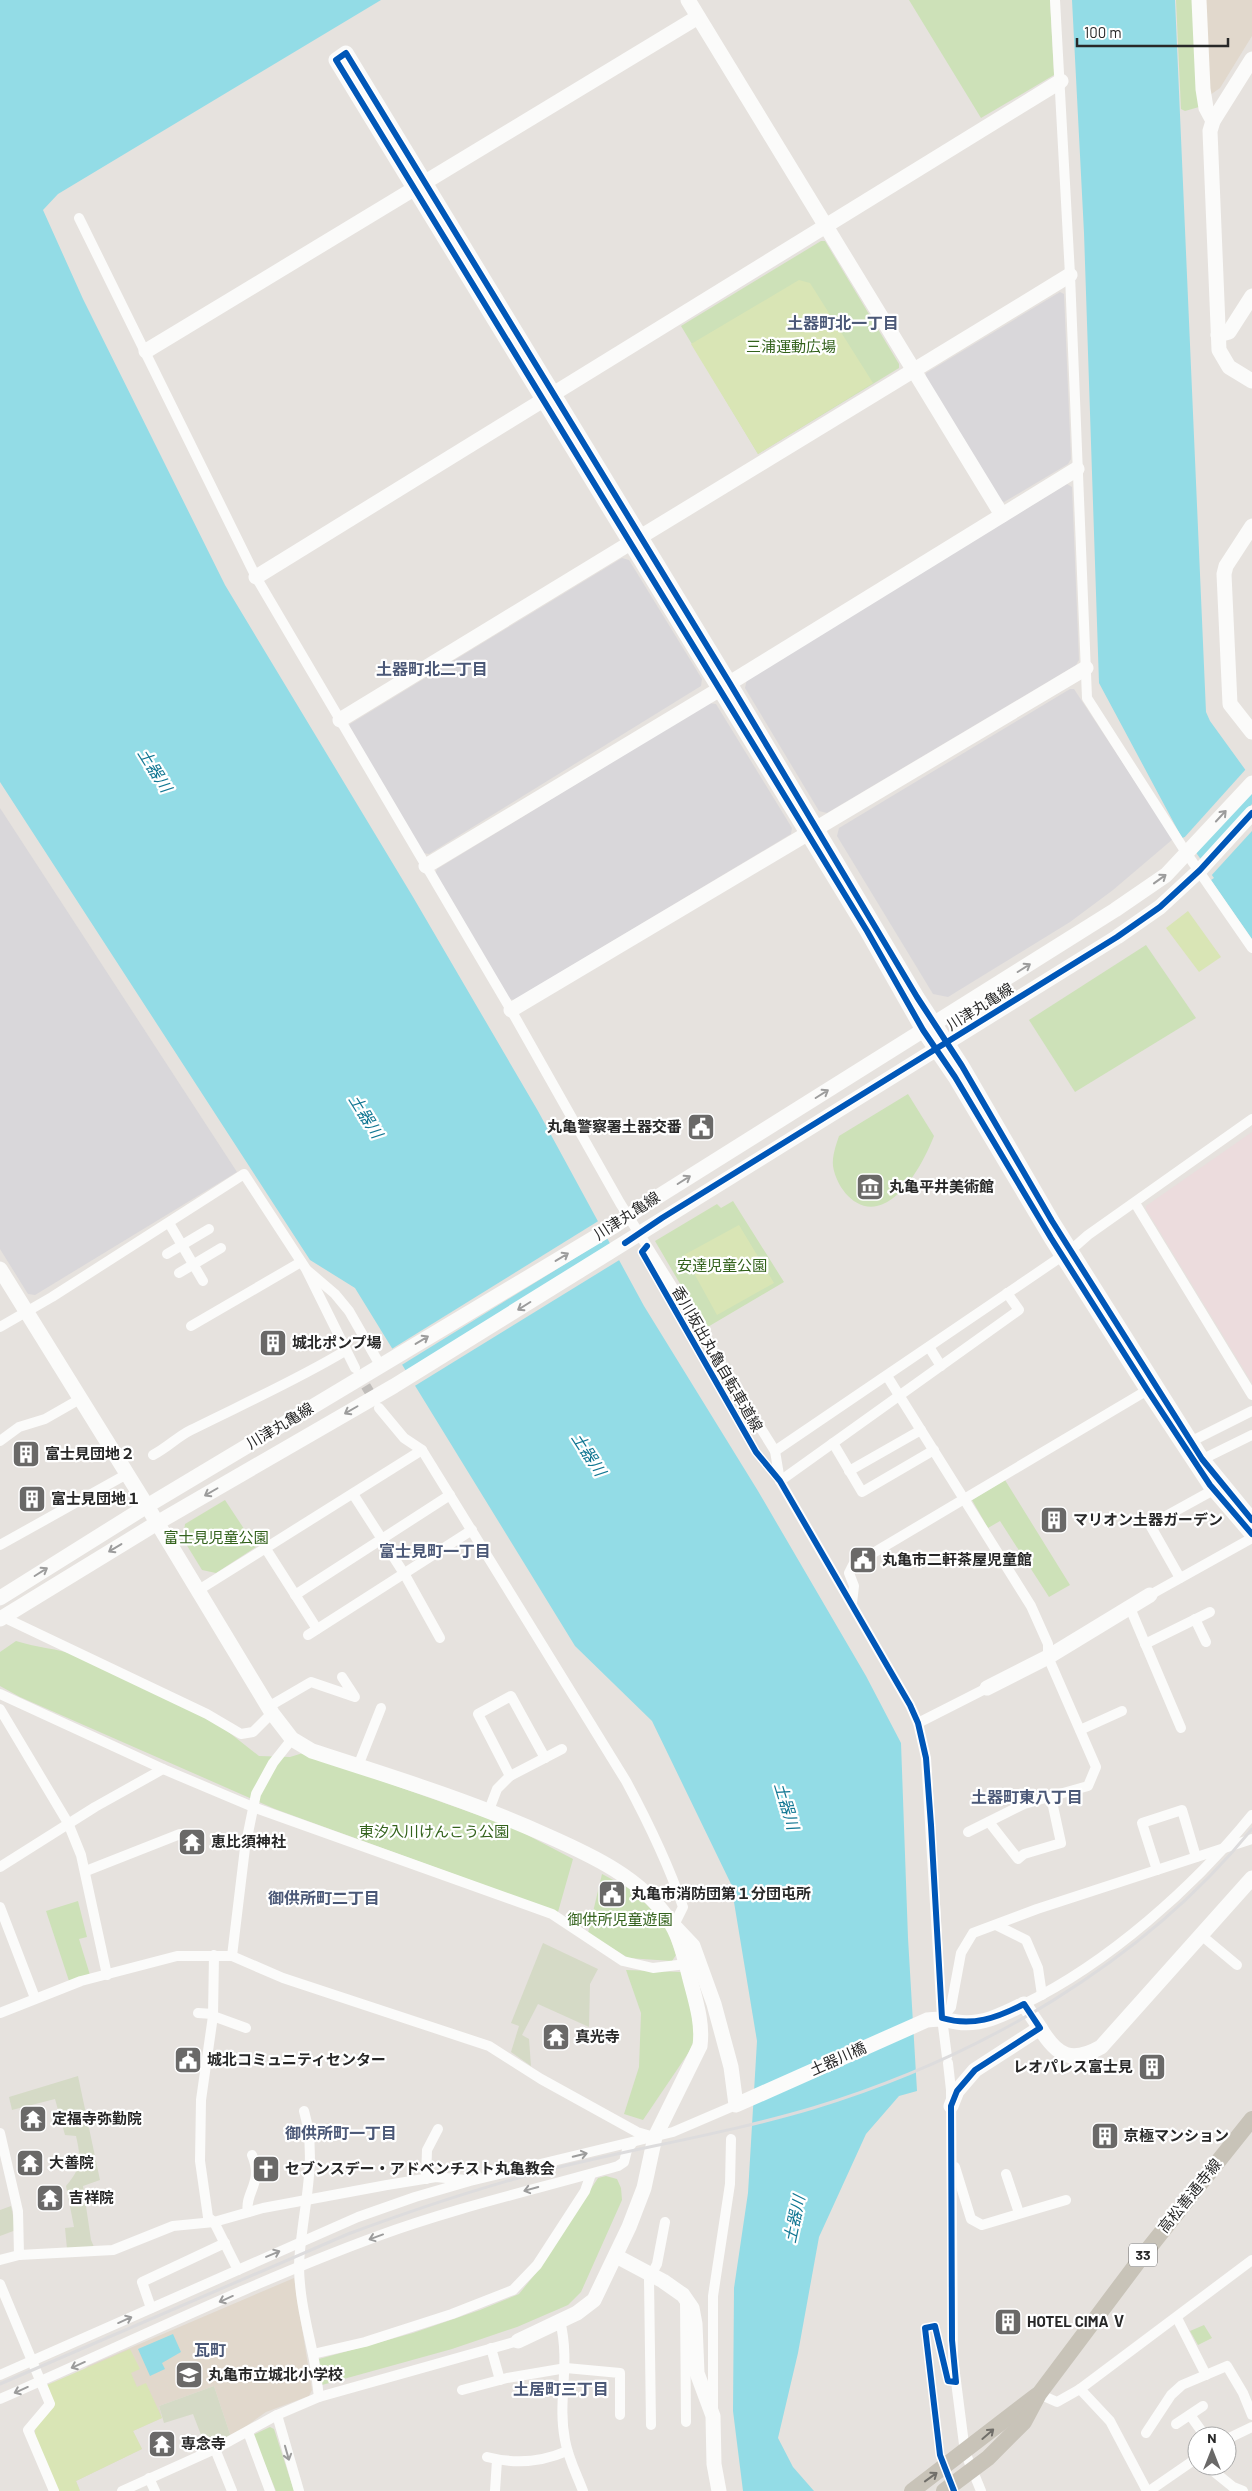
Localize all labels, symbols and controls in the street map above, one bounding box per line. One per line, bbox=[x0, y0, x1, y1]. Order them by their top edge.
scale bar bbox=[1077, 15, 1228, 47]
text: 100 m bbox=[1084, 23, 1122, 41]
district label: 土器町北一丁目 bbox=[787, 313, 899, 332]
park label: 三浦運動広場 bbox=[746, 337, 836, 355]
district label: 土器町北二丁目 bbox=[376, 659, 488, 678]
water label: 土器川 bbox=[135, 744, 177, 797]
one-way arrow bbox=[1215, 810, 1227, 823]
one-way arrow bbox=[1153, 874, 1167, 884]
one-way arrow bbox=[1016, 962, 1030, 972]
street label: 川津丸亀線 bbox=[943, 979, 1016, 1034]
one-way arrow bbox=[815, 1089, 829, 1099]
water label: 土器川 bbox=[346, 1090, 388, 1143]
public building icon: 丸亀警察署土器交番 bbox=[686, 1112, 716, 1142]
place label: 丸亀警察署土器交番 bbox=[547, 1117, 682, 1135]
museum icon: 丸亀平井美術館 bbox=[855, 1172, 885, 1202]
one-way arrow bbox=[677, 1175, 691, 1185]
place label: 丸亀平井美術館 bbox=[889, 1177, 994, 1195]
street label: 川津丸亀線 bbox=[590, 1187, 663, 1243]
one-way arrow bbox=[554, 1252, 568, 1262]
park label: 安達児童公園 bbox=[677, 1256, 767, 1274]
street label: 香川坂出丸亀自転車道線 bbox=[669, 1283, 767, 1434]
one-way arrow bbox=[517, 1300, 531, 1311]
building icon: 城北ポンプ場 bbox=[258, 1328, 288, 1358]
place label: 城北ポンプ場 bbox=[292, 1333, 382, 1351]
one-way arrow bbox=[414, 1335, 429, 1345]
street label: 川津丸亀線 bbox=[243, 1398, 316, 1452]
one-way arrow bbox=[344, 1405, 358, 1415]
water label: 土器川 bbox=[568, 1428, 612, 1481]
building icon: 富士見団地２ bbox=[11, 1439, 41, 1469]
place label: 富士見団地２ bbox=[45, 1444, 135, 1462]
building icon: 富士見団地１ bbox=[17, 1484, 47, 1514]
one-way arrow bbox=[204, 1487, 218, 1497]
place label: 富士見団地１ bbox=[51, 1489, 141, 1507]
building icon: マリオン土器ガーデン bbox=[1039, 1505, 1069, 1535]
place label: マリオン土器ガーデン bbox=[1073, 1510, 1223, 1528]
park label: 富士見児童公園 bbox=[163, 1528, 269, 1546]
district label: 富士見町一丁目 bbox=[379, 1541, 491, 1560]
one-way arrow bbox=[108, 1544, 122, 1554]
public building icon: 丸亀市二軒茶屋児童館 bbox=[848, 1545, 878, 1575]
place label: 丸亀市二軒茶屋児童館 bbox=[882, 1550, 1032, 1568]
one-way arrow bbox=[34, 1567, 48, 1577]
water label: 土器川 bbox=[771, 1780, 804, 1833]
district label: 土器町東八丁目 bbox=[971, 1787, 1083, 1806]
park label: 東汐入川けんこう公園 bbox=[359, 1822, 509, 1840]
temple icon: 恵比須神社 bbox=[177, 1827, 207, 1857]
place label: 恵比須神社 bbox=[211, 1832, 286, 1850]
public building icon: 丸亀市消防団第１分団屯所 bbox=[597, 1879, 627, 1909]
place label: 丸亀市消防団第１分団屯所 bbox=[631, 1884, 811, 1902]
district label: 御供所町二丁目 bbox=[268, 1888, 380, 1907]
park label: 御供所児童遊園 bbox=[567, 1910, 673, 1928]
temple icon: 真光寺 bbox=[541, 2022, 571, 2052]
place label: 真光寺 bbox=[575, 2027, 620, 2045]
street label: 土器川橋 bbox=[807, 2038, 869, 2079]
public building icon: 城北コミュニティセンター bbox=[173, 2045, 203, 2075]
place label: 城北コミュニティセンター bbox=[207, 2050, 386, 2068]
building icon: レオパレス富士見 bbox=[1137, 2052, 1167, 2082]
place label: レオパレス富士見 bbox=[1013, 2057, 1133, 2075]
temple icon: 定福寺弥勤院 bbox=[18, 2104, 48, 2134]
place label: 定福寺弥勤院 bbox=[52, 2109, 142, 2127]
building icon: 京極マンション bbox=[1090, 2121, 1120, 2151]
district label: 御供所町一丁目 bbox=[285, 2123, 397, 2142]
place label: 京極マンション bbox=[1124, 2126, 1229, 2144]
temple icon: 大善院 bbox=[15, 2148, 45, 2178]
one-way arrow bbox=[572, 2150, 588, 2159]
place label: 大善院 bbox=[49, 2153, 94, 2171]
church icon: セブンスデー・アドベンチスト丸亀教会 bbox=[251, 2154, 281, 2184]
street label: 高松善通寺線 bbox=[1154, 2155, 1225, 2236]
place label: セブンスデー・アドベンチスト丸亀教会 bbox=[285, 2159, 555, 2177]
temple icon: 吉祥院 bbox=[35, 2183, 65, 2213]
one-way arrow bbox=[524, 2184, 540, 2194]
place label: 吉祥院 bbox=[69, 2188, 114, 2206]
water label: 土器川 bbox=[779, 2191, 808, 2244]
one-way arrow bbox=[369, 2233, 384, 2242]
road number: 33 bbox=[1129, 2244, 1157, 2266]
one-way arrow bbox=[265, 2249, 280, 2259]
one-way arrow bbox=[219, 2295, 234, 2305]
building icon: HOTEL CIMA Ⅴ bbox=[993, 2307, 1023, 2337]
place label: HOTEL CIMA Ⅴ bbox=[1027, 2312, 1127, 2330]
one-way arrow bbox=[117, 2315, 132, 2325]
district label: 瓦町 bbox=[194, 2340, 226, 2359]
one-way arrow bbox=[71, 2360, 86, 2370]
school or university icon: 丸亀市立城北小学校 bbox=[174, 2360, 204, 2390]
place label: 丸亀市立城北小学校 bbox=[208, 2365, 343, 2383]
district label: 土居町三丁目 bbox=[513, 2379, 609, 2398]
one-way arrow bbox=[14, 2386, 29, 2396]
north arrow bbox=[1187, 2426, 1237, 2476]
one-way arrow bbox=[982, 2428, 995, 2439]
temple icon: 専念寺 bbox=[147, 2429, 177, 2459]
text: N bbox=[1207, 2429, 1217, 2446]
place label: 専念寺 bbox=[181, 2434, 226, 2452]
one-way arrow bbox=[282, 2445, 292, 2461]
one-way arrow bbox=[924, 2472, 938, 2482]

